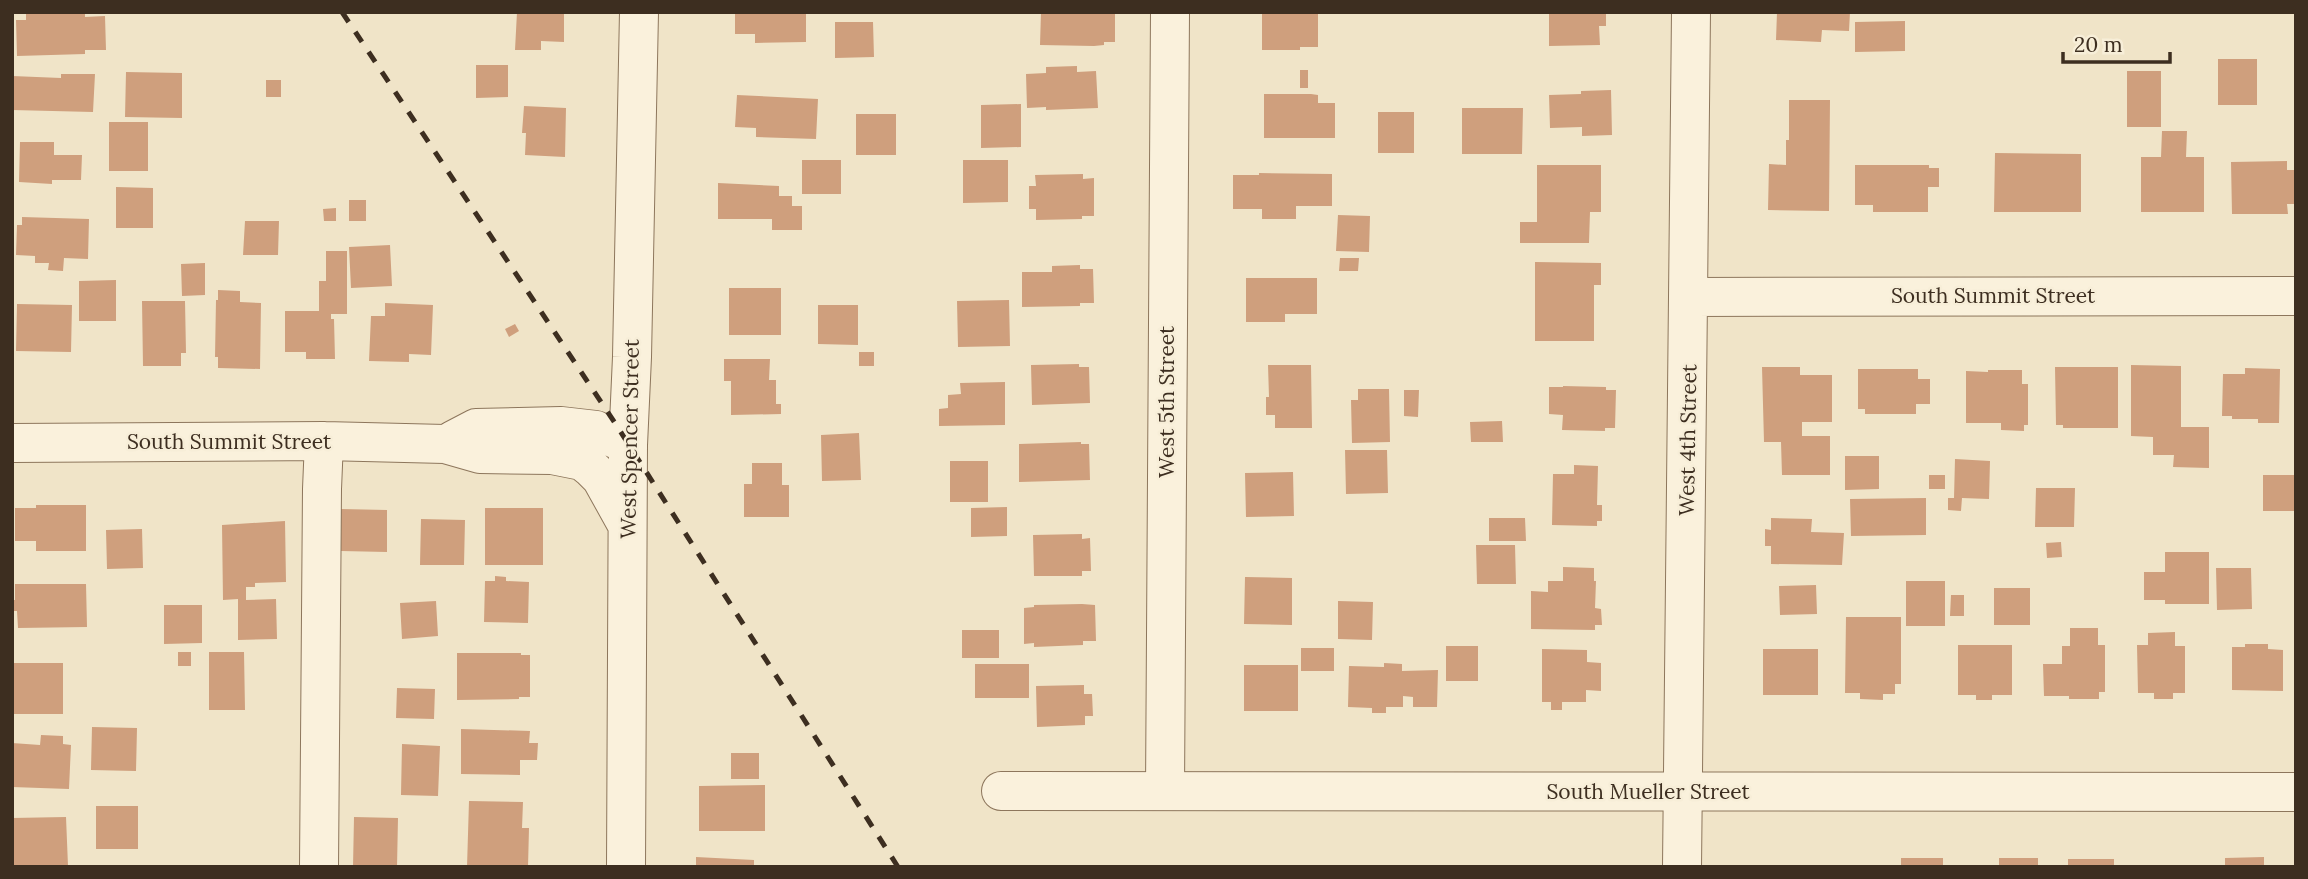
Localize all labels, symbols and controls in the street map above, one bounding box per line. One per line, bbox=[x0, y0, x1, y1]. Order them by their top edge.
scale bar bbox=[2063, 21, 2170, 65]
text: 20 m bbox=[2074, 31, 2123, 58]
street label: South Summit Street bbox=[1891, 282, 2096, 309]
street label: West 5th Street bbox=[1153, 325, 1180, 478]
street label: West Spencer Street bbox=[614, 338, 645, 539]
street label: West 4th Street bbox=[1673, 363, 1702, 516]
street label: South Summit Street bbox=[127, 428, 332, 455]
street label: South Mueller Street bbox=[1546, 778, 1750, 805]

